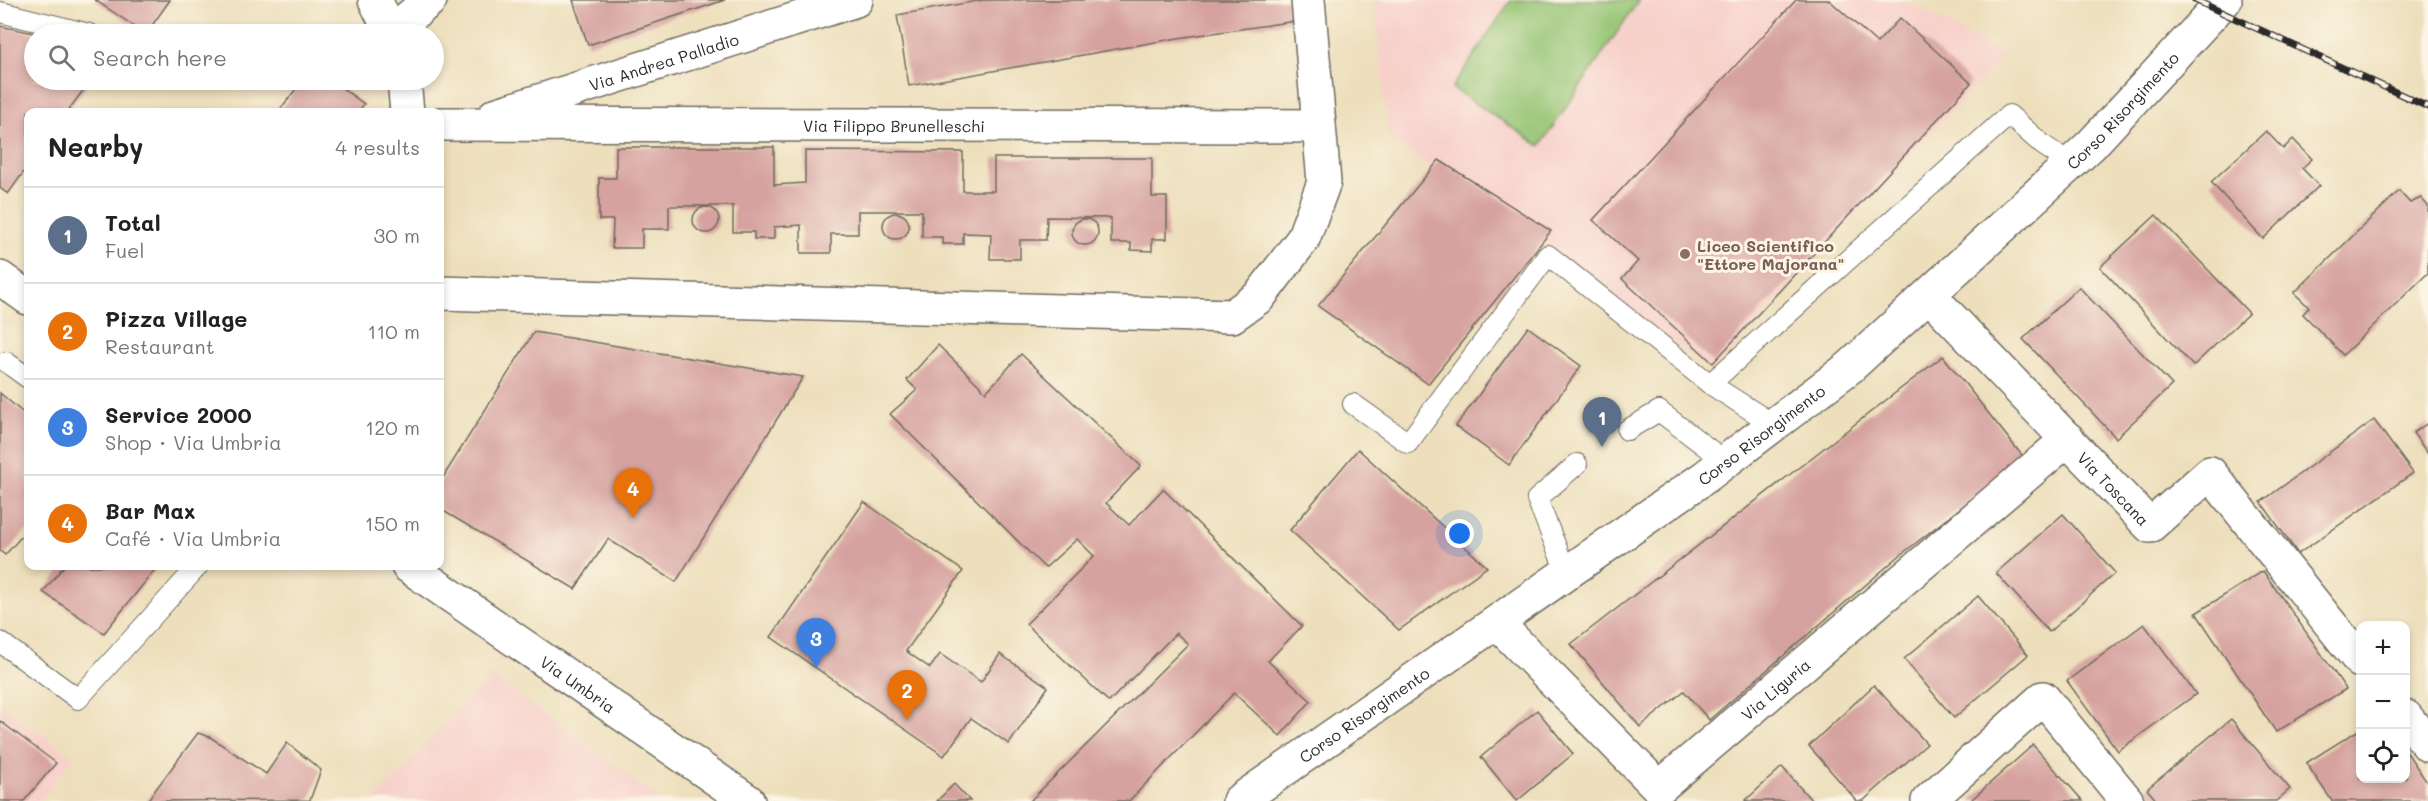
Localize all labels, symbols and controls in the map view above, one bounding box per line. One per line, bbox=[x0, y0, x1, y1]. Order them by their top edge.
search box bbox=[24, 24, 444, 90]
street label: Via Andrea Palladio bbox=[586, 28, 741, 95]
icon: search bbox=[45, 41, 78, 74]
text: Search here bbox=[93, 43, 227, 72]
street label: Corso Risorgimento bbox=[2062, 47, 2183, 173]
street label: Via Filippo Brunelleschi bbox=[803, 114, 985, 136]
text: Nearby bbox=[48, 130, 143, 164]
text: 4 results bbox=[335, 134, 420, 160]
text: Total bbox=[105, 208, 161, 237]
text: 1 bbox=[63, 222, 72, 248]
text: 30 m bbox=[374, 222, 420, 248]
place label: Liceo Scientifico "Ettore Majorana" bbox=[1697, 235, 1845, 274]
text: Fuel bbox=[105, 237, 145, 263]
marker: Liceo Scientifico "Ettore Majorana" bbox=[1678, 247, 1692, 261]
text: Pizza Village bbox=[105, 304, 247, 333]
text: 2 bbox=[62, 318, 73, 344]
text: 110 m bbox=[367, 318, 420, 344]
text: Restaurant bbox=[105, 333, 215, 359]
street label: Corso Risorgimento bbox=[1694, 379, 1829, 489]
pin: 1 bbox=[1582, 398, 1622, 447]
text: Service 2000 bbox=[105, 400, 252, 429]
text: 3 bbox=[62, 414, 74, 440]
text: 120 m bbox=[365, 414, 420, 440]
text: Shop · Via Umbria bbox=[105, 429, 282, 455]
street label: Via Toscana bbox=[2074, 447, 2154, 530]
pin: 4 bbox=[614, 468, 652, 518]
text: Bar Max bbox=[105, 496, 196, 525]
text: 4 bbox=[61, 510, 74, 536]
text: 150 m bbox=[365, 510, 420, 536]
your location bbox=[1445, 519, 1474, 548]
text: Café · Via Umbria bbox=[105, 525, 281, 551]
pin: 3 bbox=[796, 618, 836, 668]
map controls bbox=[2356, 621, 2410, 783]
button: + bbox=[2356, 621, 2410, 675]
street label: Via Umbria bbox=[537, 650, 620, 717]
street label: Via Liguria bbox=[1736, 653, 1814, 724]
street label: Corso Risorgimento bbox=[1295, 662, 1433, 767]
pin: 2 bbox=[888, 670, 926, 720]
button: − bbox=[2356, 675, 2410, 729]
button: locate bbox=[2356, 729, 2410, 783]

